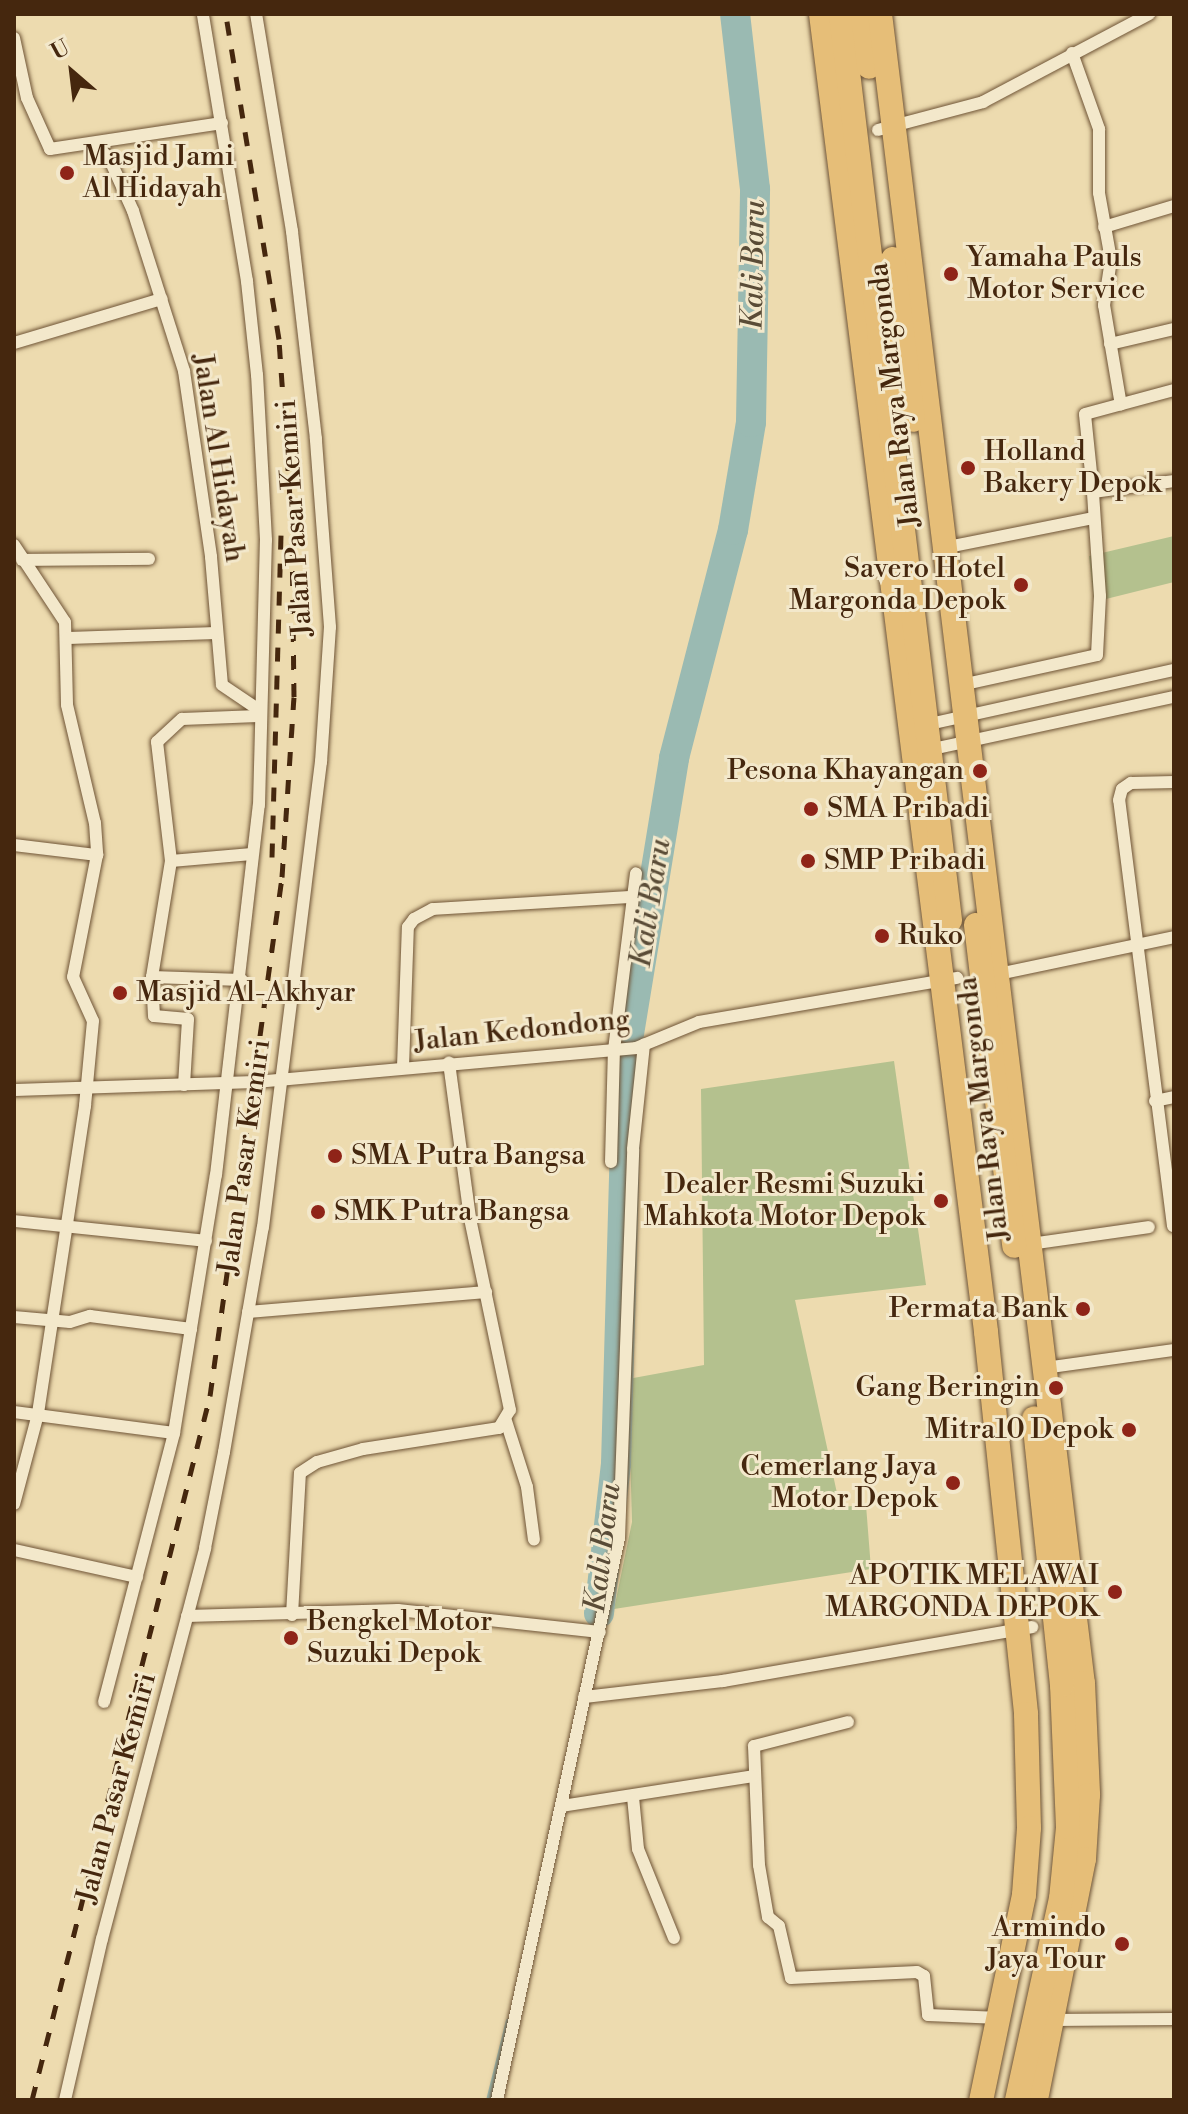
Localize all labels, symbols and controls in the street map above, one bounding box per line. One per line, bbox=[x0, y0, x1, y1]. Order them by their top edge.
north arrow bbox=[32, 32, 112, 112]
text: U bbox=[47, 34, 74, 66]
place label: Masjid Jami Al Hidayah bbox=[83, 140, 234, 206]
marker: Masjid Jami Al Hidayah bbox=[58, 164, 76, 182]
water label: Kali Baru bbox=[735, 200, 773, 330]
place label: Yamaha Pauls Motor Service bbox=[967, 241, 1145, 307]
street label: Jalan Raya Margonda bbox=[862, 261, 928, 529]
marker: Yamaha Pauls Motor Service bbox=[942, 265, 960, 283]
street label: Jalan Al Hidayah bbox=[185, 352, 251, 564]
street label: Jalan Pasar Kemiri bbox=[270, 399, 320, 637]
place label: Holland Bakery Depok bbox=[984, 435, 1161, 501]
marker: Holland Bakery Depok bbox=[959, 459, 977, 477]
place label: Savero Hotel Margonda Depok bbox=[789, 552, 1005, 618]
marker: Savero Hotel Margonda Depok bbox=[1012, 576, 1030, 594]
place label: Pesona Khayangan bbox=[727, 754, 964, 788]
marker: Pesona Khayangan bbox=[971, 762, 989, 780]
place label: SMA Pribadi bbox=[827, 792, 989, 826]
marker: SMA Pribadi bbox=[802, 800, 820, 818]
water label: Kali Baru bbox=[623, 836, 679, 970]
place label: SMP Pribadi bbox=[824, 844, 986, 878]
marker: SMP Pribadi bbox=[799, 852, 817, 870]
place label: Ruko bbox=[898, 919, 963, 953]
marker: Ruko bbox=[873, 927, 891, 945]
street label: Jalan Raya Margonda bbox=[951, 975, 1017, 1243]
place label: Masjid Al-Akhyar bbox=[136, 976, 356, 1010]
marker: Masjid Al-Akhyar bbox=[111, 984, 129, 1002]
street label: Jalan Kedondong bbox=[413, 1003, 631, 1059]
street label: Jalan Pasar Kemiri bbox=[212, 1037, 278, 1277]
place label: SMA Putra Bangsa bbox=[351, 1139, 585, 1173]
marker: SMA Putra Bangsa bbox=[326, 1147, 344, 1165]
place label: Dealer Resmi Suzuki Mahkota Motor Depok bbox=[643, 1168, 925, 1234]
marker: Dealer Resmi Suzuki Mahkota Motor Depok bbox=[932, 1192, 950, 1210]
place label: SMK Putra Bangsa bbox=[334, 1195, 570, 1229]
marker: SMK Putra Bangsa bbox=[309, 1203, 327, 1221]
place label: Permata Bank bbox=[889, 1292, 1067, 1326]
marker: Permata Bank bbox=[1074, 1300, 1092, 1318]
place label: Gang Beringin bbox=[855, 1371, 1040, 1405]
marker: Gang Beringin bbox=[1047, 1379, 1065, 1397]
place label: Mitra10 Depok bbox=[925, 1413, 1113, 1447]
marker: Mitra10 Depok bbox=[1120, 1421, 1138, 1439]
place label: Cemerlang Jaya Motor Depok bbox=[740, 1450, 937, 1516]
marker: Cemerlang Jaya Motor Depok bbox=[944, 1474, 962, 1492]
water label: Kali Baru bbox=[577, 1481, 629, 1615]
place label: APOTIK MELAWAI MARGONDA DEPOK bbox=[825, 1559, 1099, 1625]
marker: APOTIK MELAWAI MARGONDA DEPOK bbox=[1106, 1583, 1124, 1601]
place label: Bengkel Motor Suzuki Depok bbox=[307, 1605, 492, 1671]
marker: Bengkel Motor Suzuki Depok bbox=[282, 1629, 300, 1647]
street label: Jalan Pasar Kemiri bbox=[70, 1669, 164, 1907]
place label: Armindo Jaya Tour bbox=[986, 1911, 1106, 1977]
marker: Armindo Jaya Tour bbox=[1113, 1935, 1131, 1953]

